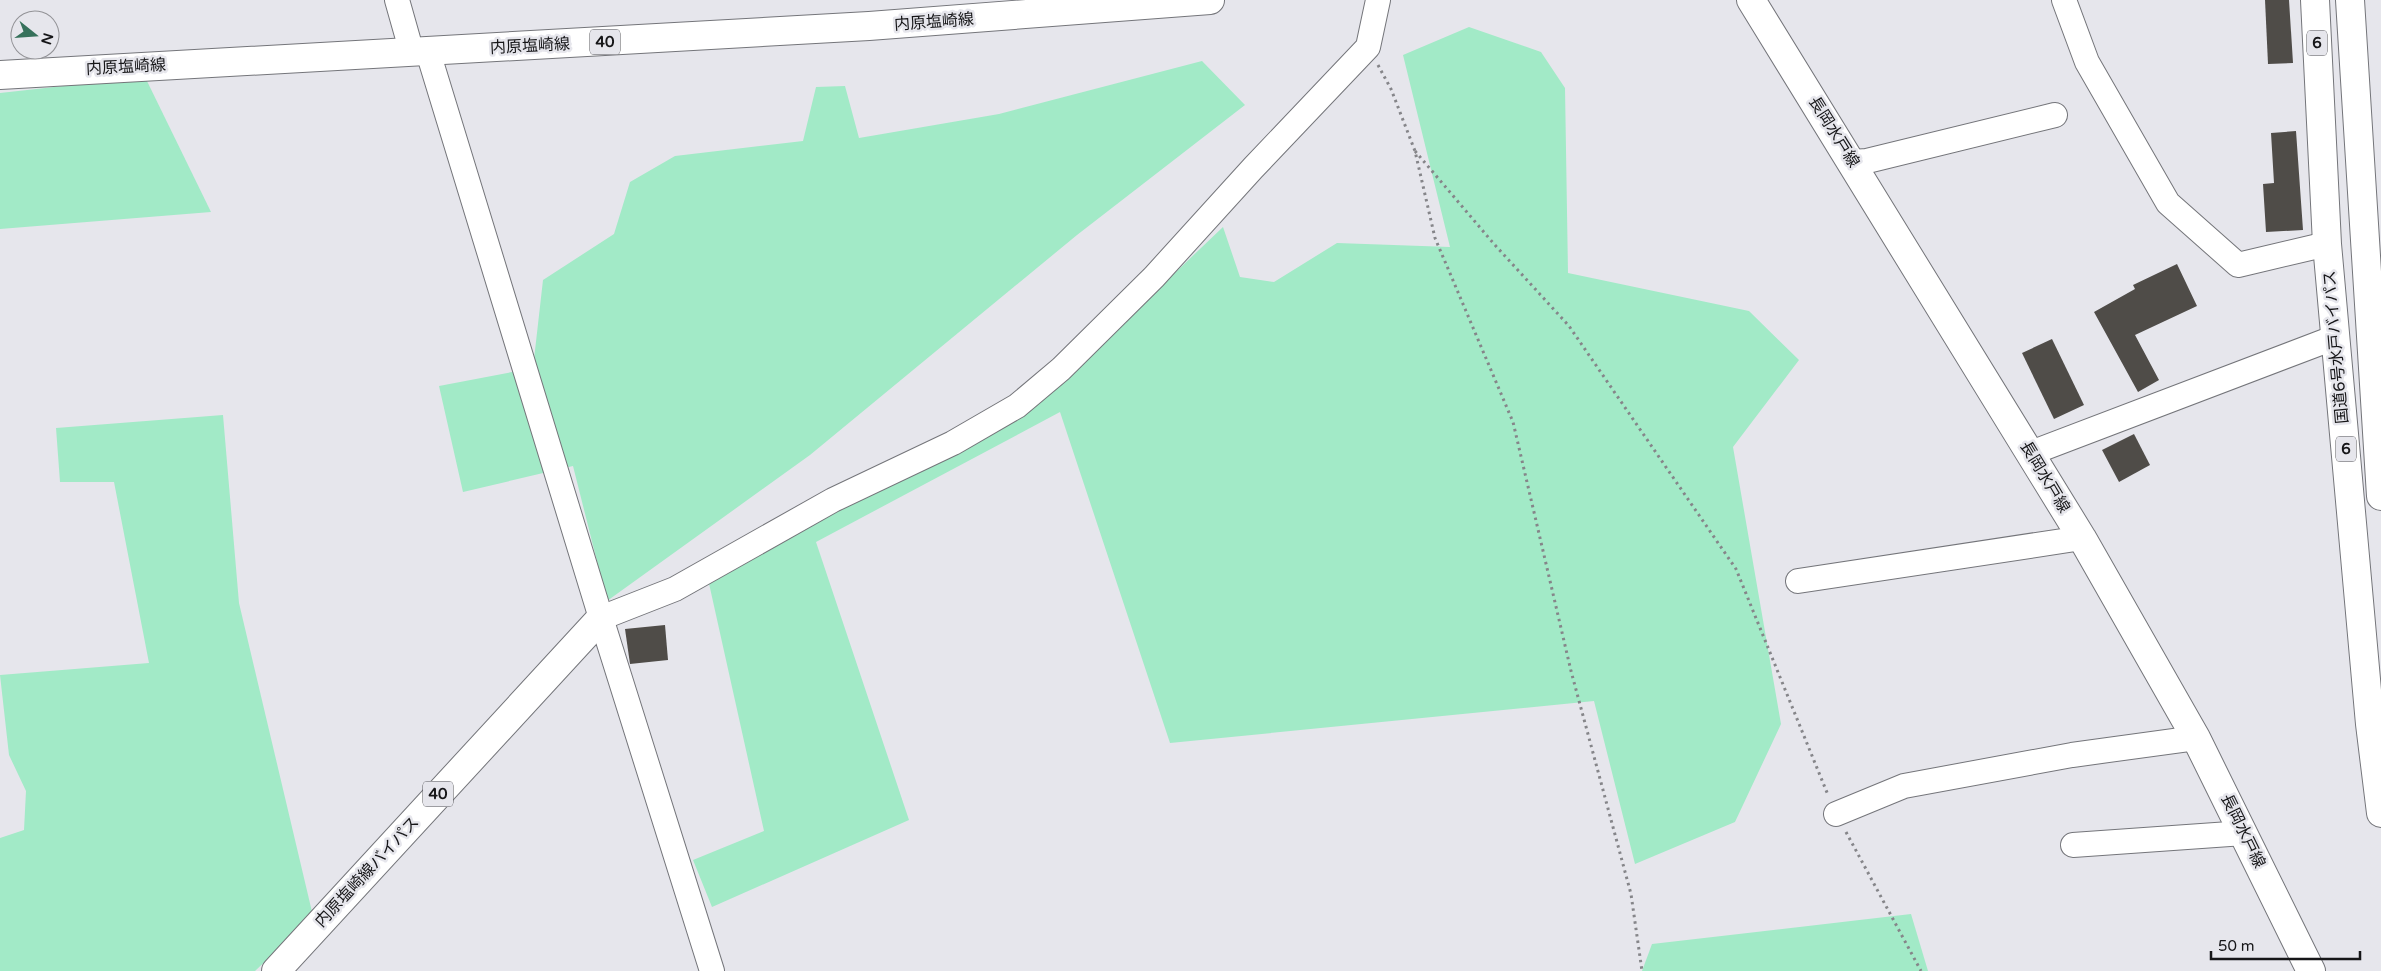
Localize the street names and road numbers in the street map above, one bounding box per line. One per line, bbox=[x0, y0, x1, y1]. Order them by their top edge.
street label: 内原塩崎線 bbox=[893, 9, 975, 35]
road number: 40 bbox=[590, 30, 620, 54]
road number: 6 bbox=[2307, 30, 2327, 56]
street label: 内原塩崎線 bbox=[490, 34, 570, 58]
street label: 内原塩崎線 bbox=[86, 55, 166, 79]
street label: 長岡水戸線 bbox=[1804, 93, 1864, 171]
street label: 国道6号水戸バイパス bbox=[2319, 270, 2353, 424]
road number: 6 bbox=[2336, 436, 2356, 462]
street label: 長岡水戸線 bbox=[2016, 438, 2074, 516]
road number: 40 bbox=[423, 782, 453, 806]
street label: 長岡水戸線 bbox=[2216, 791, 2270, 871]
street label: 内原塩崎線バイパス bbox=[311, 813, 423, 931]

